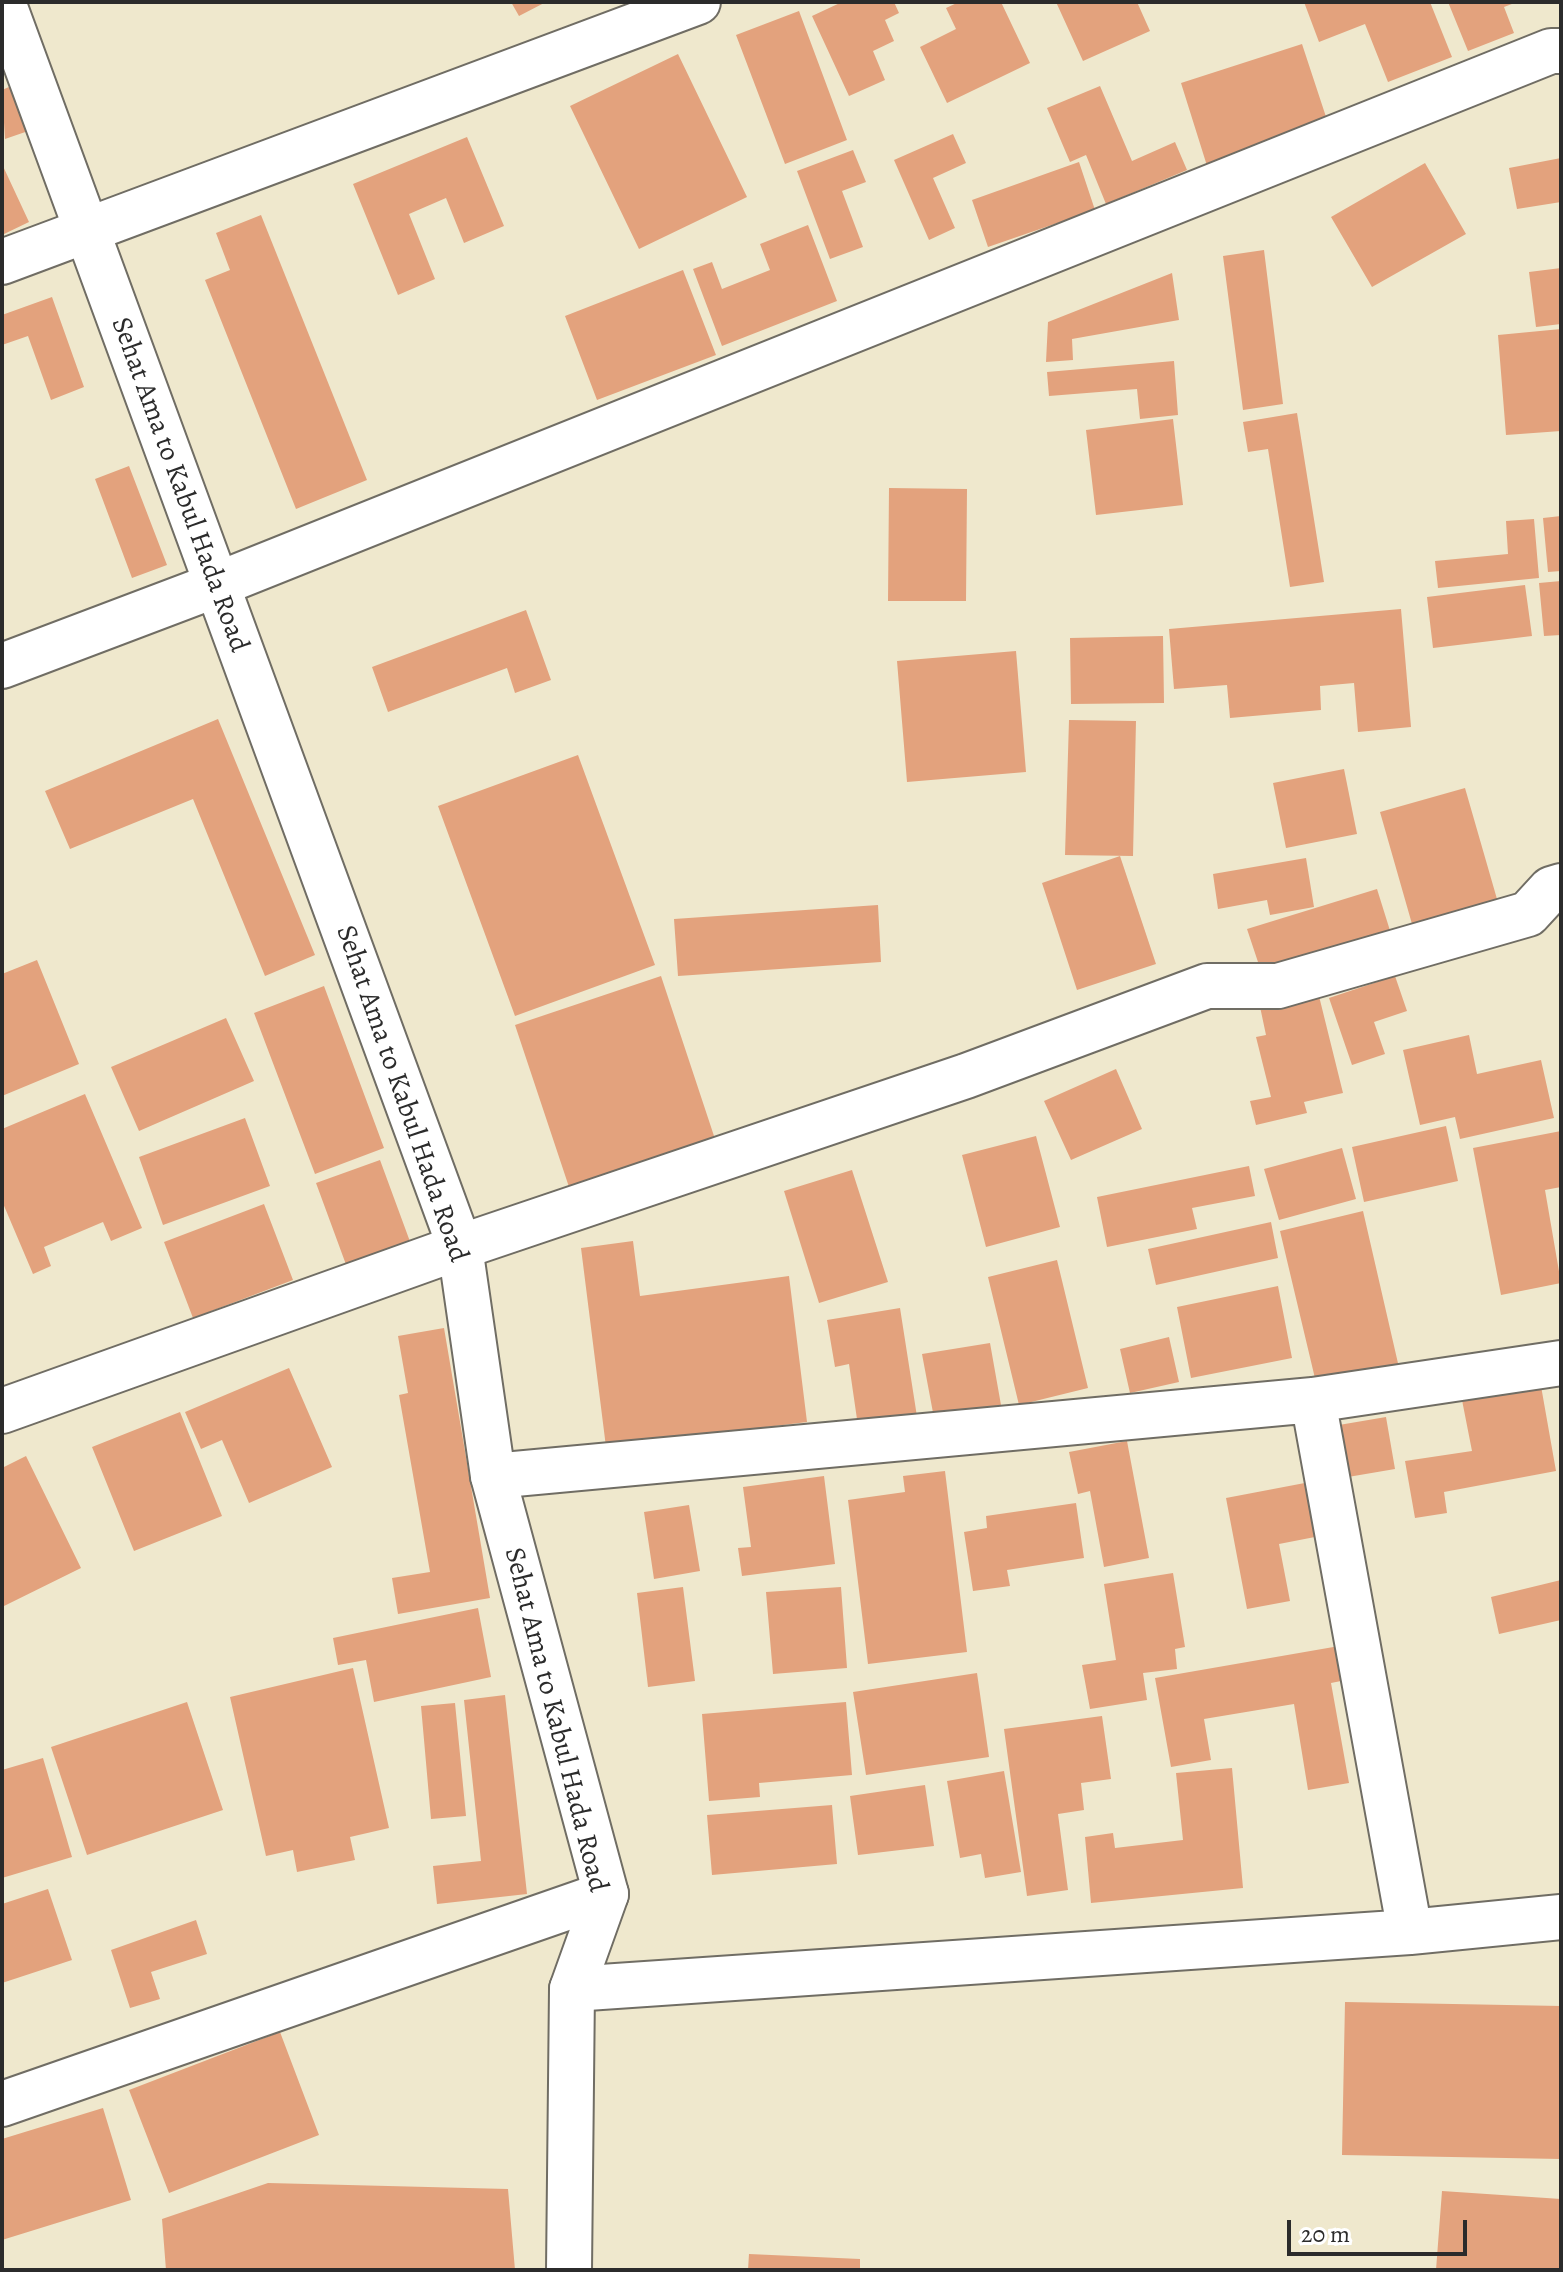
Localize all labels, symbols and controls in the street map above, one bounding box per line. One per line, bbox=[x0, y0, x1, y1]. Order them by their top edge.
street label: Sehat Ama to Kabul Hada Road bbox=[103, 313, 255, 657]
street label: Sehat Ama to Kabul Hada Road bbox=[328, 921, 474, 1267]
street label: Sehat Ama to Kabul Hada Road bbox=[496, 1544, 614, 1896]
scale bar bbox=[1291, 2204, 1471, 2254]
text: 20 m bbox=[1301, 2218, 1350, 2250]

